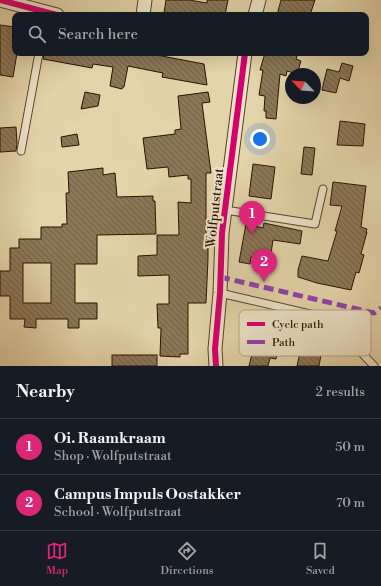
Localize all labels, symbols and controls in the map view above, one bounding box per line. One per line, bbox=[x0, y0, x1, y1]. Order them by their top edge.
search box bbox=[12, 12, 369, 56]
icon: search bbox=[26, 23, 48, 45]
text: Search here bbox=[58, 25, 138, 44]
north arrow bbox=[285, 68, 321, 104]
your location bbox=[250, 129, 270, 149]
street label: Wolfputstraat bbox=[203, 167, 227, 250]
pin: 1 bbox=[239, 201, 265, 234]
pin: 2 bbox=[251, 249, 277, 282]
legend bbox=[239, 310, 371, 356]
text: Cycle path bbox=[272, 318, 324, 332]
text: Path bbox=[272, 336, 296, 350]
text: Nearby bbox=[16, 381, 75, 403]
text: 2 results bbox=[316, 384, 365, 400]
text: Oi. Raamkraam bbox=[54, 429, 166, 448]
text: 1 bbox=[26, 439, 32, 455]
text: 50 m bbox=[335, 439, 365, 455]
text: Shop · Wolfputstraat bbox=[54, 448, 172, 464]
text: Campus Impuls Oostakker bbox=[54, 485, 241, 504]
text: 2 bbox=[25, 495, 33, 511]
text: 70 m bbox=[336, 495, 365, 511]
text: School · Wolfputstraat bbox=[54, 504, 182, 520]
tab: Map bbox=[46, 540, 68, 578]
tab: Directions bbox=[161, 540, 214, 578]
tab: Saved bbox=[306, 540, 335, 578]

